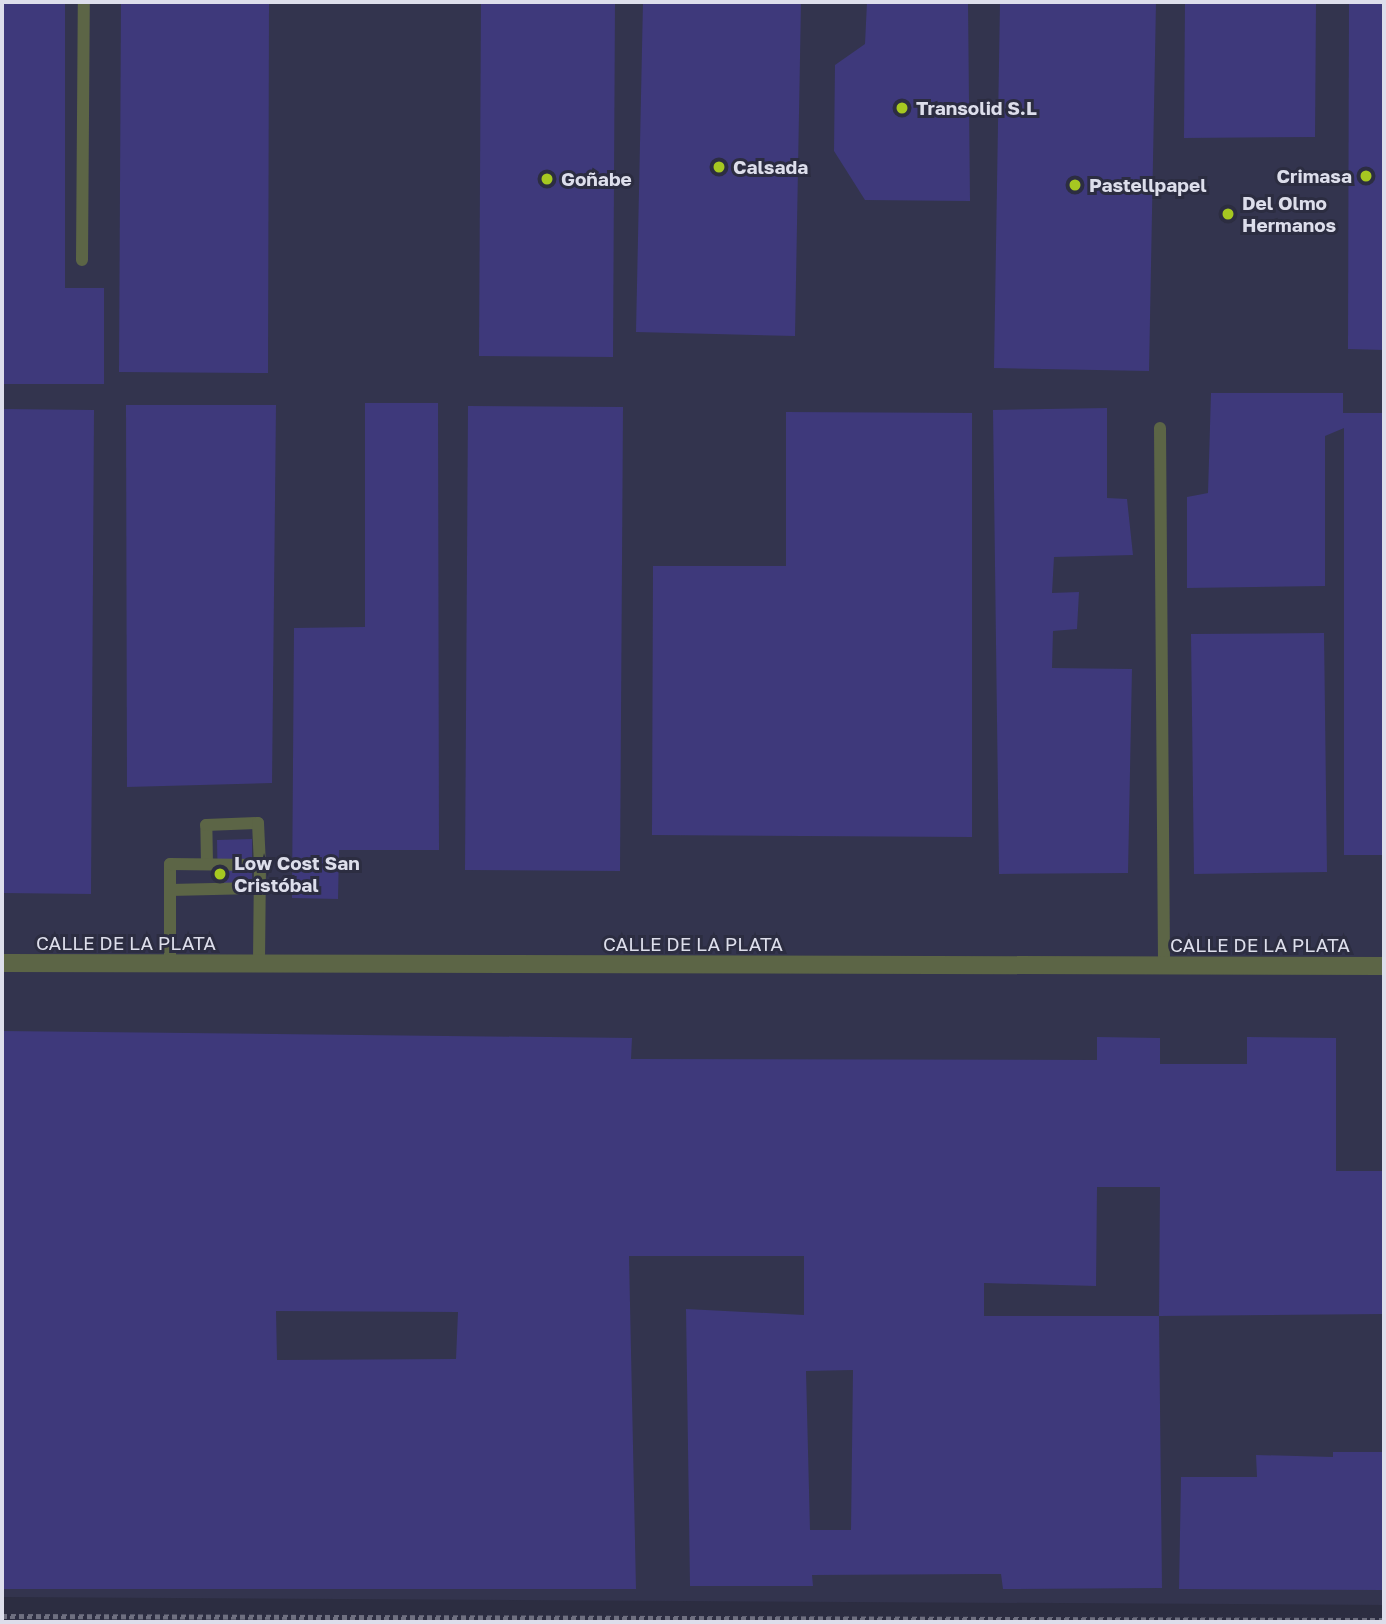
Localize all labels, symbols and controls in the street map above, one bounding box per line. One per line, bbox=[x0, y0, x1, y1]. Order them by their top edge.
place label: Transolid S.L bbox=[916, 97, 1037, 119]
marker: Transolid S.L bbox=[894, 100, 910, 116]
place label: Calsada bbox=[733, 156, 808, 178]
marker: Calsada bbox=[711, 159, 727, 175]
place label: Crimasa bbox=[1277, 165, 1352, 187]
place label: Goñabe bbox=[561, 168, 632, 190]
marker: Crimasa bbox=[1358, 168, 1374, 184]
marker: Goñabe bbox=[539, 171, 555, 187]
place label: Pastellpapel bbox=[1089, 174, 1207, 196]
marker: Pastellpapel bbox=[1067, 177, 1083, 193]
place label: Del Olmo Hermanos bbox=[1242, 192, 1336, 236]
marker: Del Olmo Hermanos bbox=[1220, 206, 1236, 222]
place label: Low Cost San Cristóbal bbox=[234, 852, 360, 896]
marker: Low Cost San Cristóbal bbox=[212, 866, 228, 882]
street label: CALLE DE LA PLATA bbox=[36, 932, 216, 954]
street label: CALLE DE LA PLATA bbox=[603, 933, 783, 955]
street label: CALLE DE LA PLATA bbox=[1170, 934, 1350, 956]

